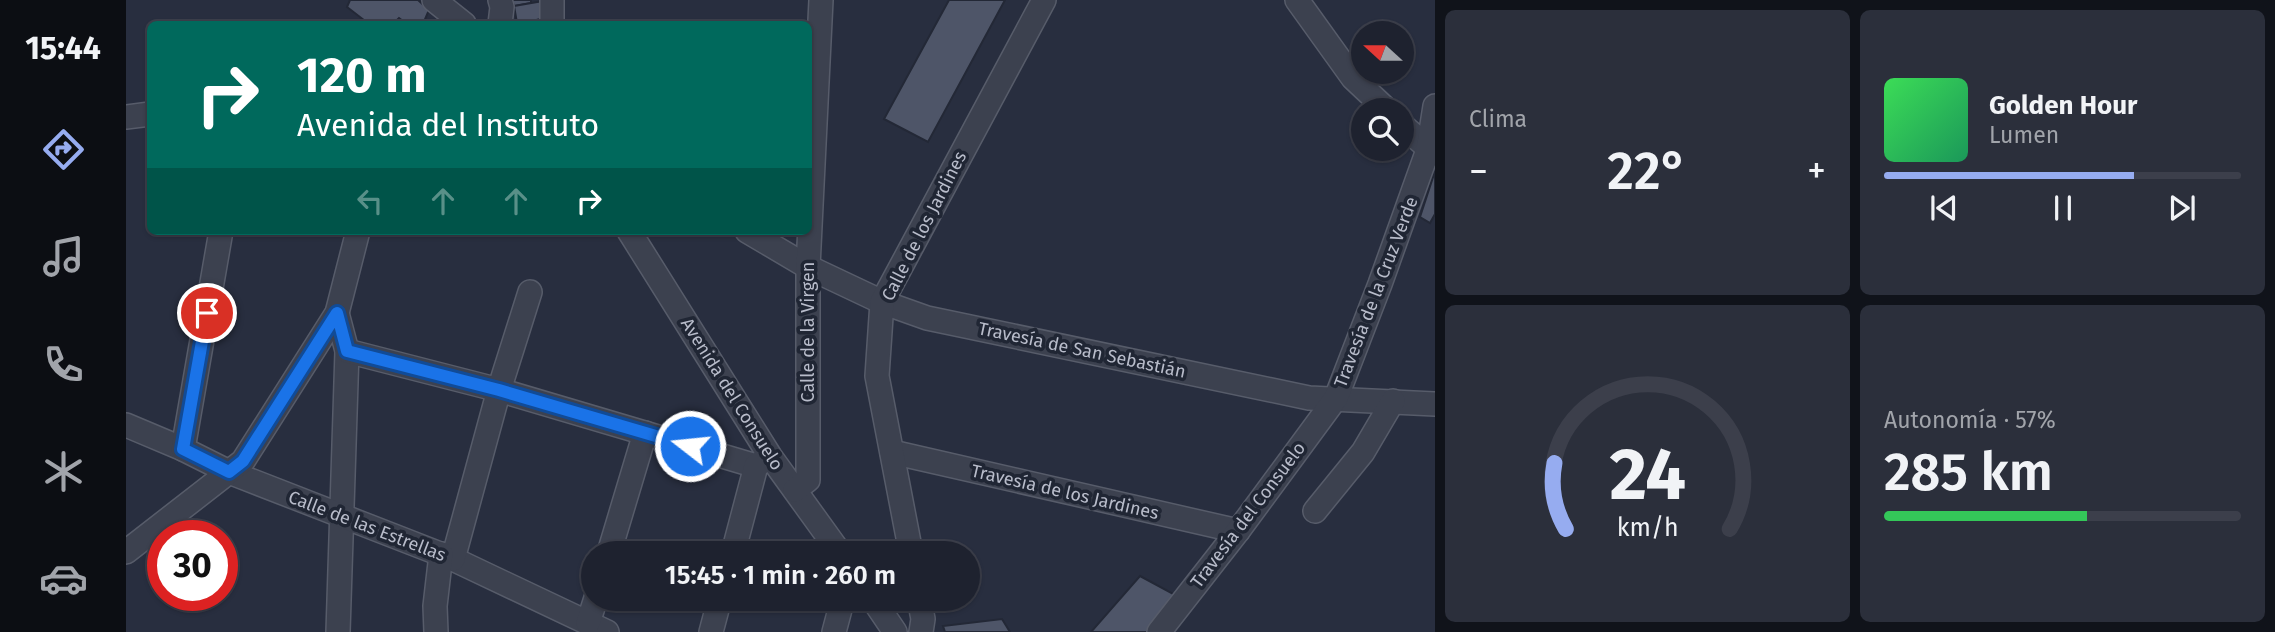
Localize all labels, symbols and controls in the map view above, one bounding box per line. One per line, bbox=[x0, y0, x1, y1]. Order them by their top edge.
north arrow bbox=[1351, 21, 1414, 84]
map controls bbox=[1351, 21, 1414, 161]
text: 15:44 bbox=[25, 29, 101, 67]
text: 120 m bbox=[297, 46, 427, 105]
icon: right bbox=[182, 49, 273, 140]
text: Golden Hour bbox=[1989, 90, 2137, 121]
button: search bbox=[1351, 98, 1414, 161]
text: Clima bbox=[1469, 105, 1527, 133]
text: Avenida del Instituto bbox=[297, 106, 599, 144]
text: Lumen bbox=[1989, 121, 2059, 149]
icon: directions bbox=[39, 125, 88, 174]
text: 22° bbox=[1607, 140, 1688, 203]
street label: Calle de los Jardines bbox=[877, 147, 971, 305]
text: − bbox=[1469, 148, 1488, 194]
text: + bbox=[1807, 148, 1826, 194]
icon: left bbox=[351, 182, 389, 220]
icon: ahead bbox=[424, 182, 462, 220]
icon: ahead bbox=[497, 182, 535, 220]
icon: right bbox=[570, 182, 608, 220]
icon: previous bbox=[1925, 189, 1963, 227]
icon: pause bbox=[2044, 189, 2082, 227]
icon: next bbox=[2163, 189, 2201, 227]
street label: Travesía de la Cruz Verde bbox=[1329, 194, 1423, 390]
icon: music bbox=[39, 232, 88, 281]
street label: Calle de la Virgen bbox=[797, 262, 819, 402]
pin bbox=[177, 283, 237, 343]
icon: arrive bbox=[188, 294, 226, 332]
street label: Avenida del Consuelo bbox=[676, 314, 788, 474]
street label: Travesía de San Sebastián bbox=[976, 317, 1188, 383]
icon: phone bbox=[39, 340, 88, 389]
text: Autonomía · 57% bbox=[1884, 406, 2056, 434]
position arrow bbox=[653, 409, 727, 483]
text: 24 bbox=[1609, 432, 1686, 519]
street label: Travesía del Consuelo bbox=[1186, 438, 1310, 592]
text: 285 km bbox=[1884, 441, 2053, 504]
icon: climate bbox=[39, 447, 88, 496]
street label: Travesía de los Jardines bbox=[969, 460, 1161, 524]
street label: Calle de las Estrellas bbox=[285, 486, 449, 566]
text: km/h bbox=[1617, 513, 1678, 543]
speed limit sign: 30 bbox=[147, 520, 238, 611]
icon: car bbox=[39, 554, 88, 603]
text: 15:45 · 1 min · 260 m bbox=[665, 560, 896, 591]

